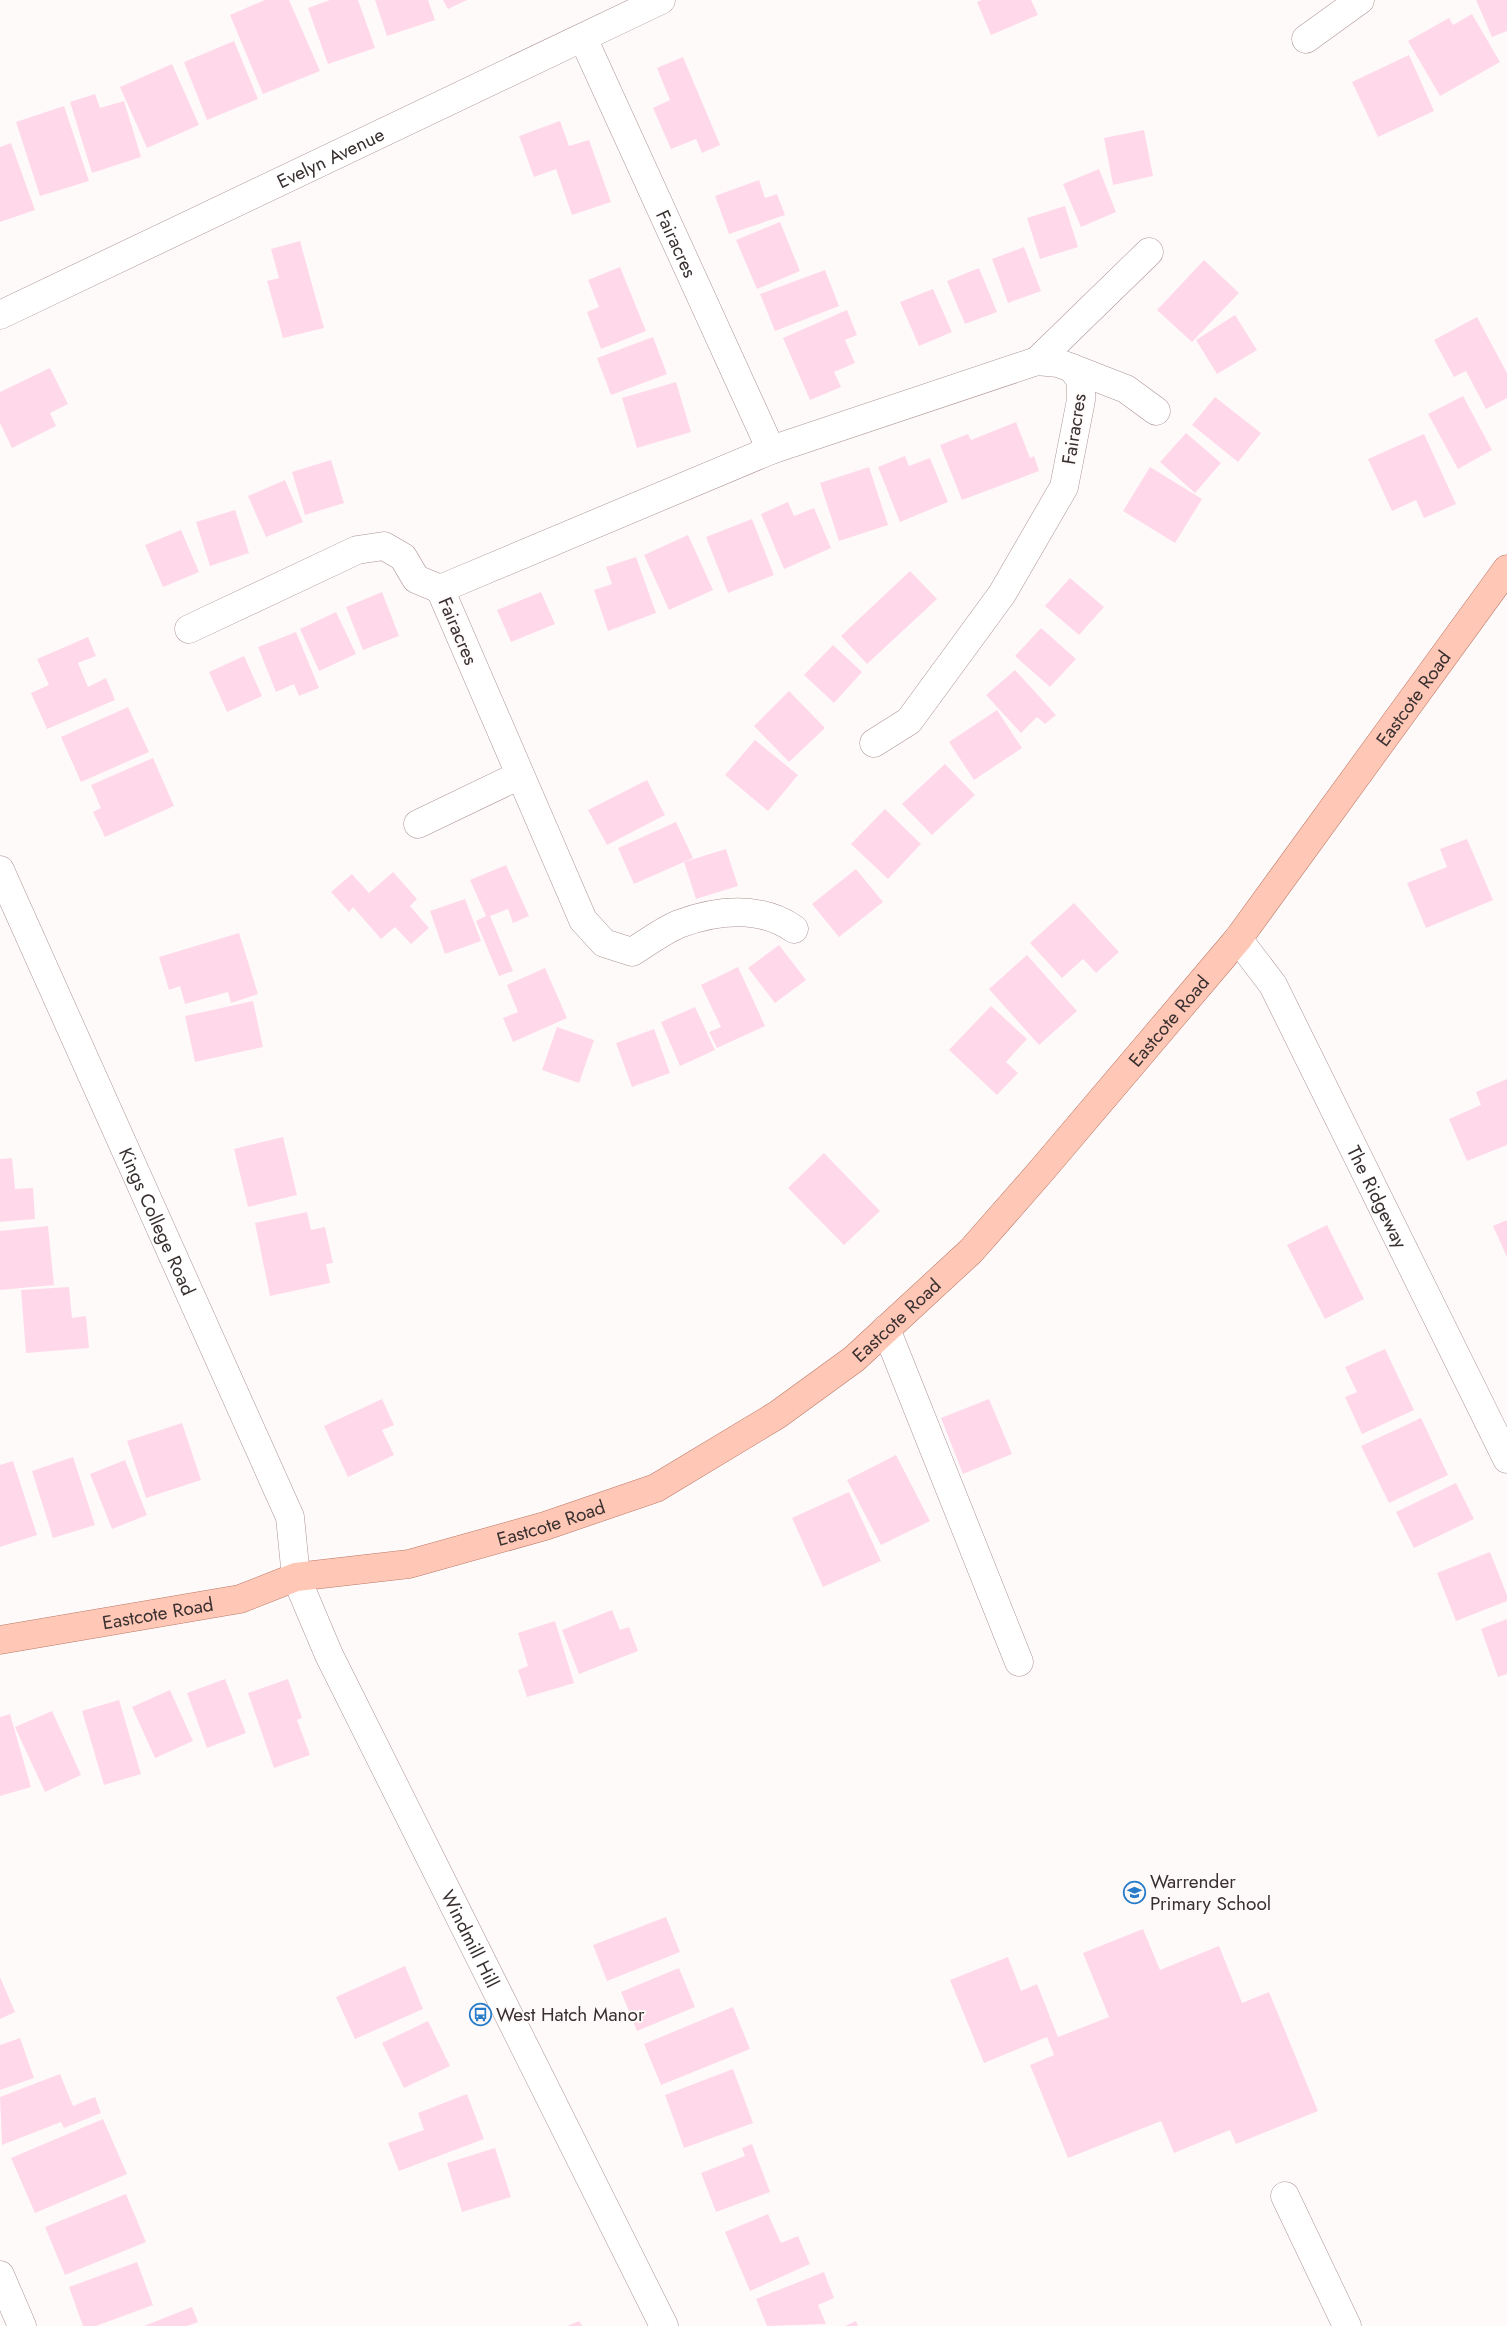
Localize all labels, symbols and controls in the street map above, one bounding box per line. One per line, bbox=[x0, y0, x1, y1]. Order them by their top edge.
street label: Evelyn Avenue bbox=[272, 120, 389, 195]
street label: Fairacres bbox=[650, 205, 704, 282]
street label: Fairacres bbox=[1055, 391, 1093, 466]
street label: Fairacres bbox=[432, 593, 485, 669]
street label: Eastcote Road bbox=[1369, 645, 1457, 752]
street label: Eastcote Road bbox=[1122, 969, 1215, 1072]
street label: The Ridgeway bbox=[1341, 1141, 1415, 1253]
street label: Kings College Road bbox=[113, 1143, 202, 1299]
street label: Eastcote Road bbox=[846, 1272, 947, 1368]
street label: Eastcote Road bbox=[493, 1493, 609, 1552]
street label: Eastcote Road bbox=[100, 1590, 215, 1636]
place label: Warrender Primary School bbox=[1150, 1868, 1271, 1917]
school or university icon: Warrender Primary School bbox=[1122, 1880, 1146, 1904]
street label: Windmill Hill bbox=[435, 1885, 506, 1992]
place label: West Hatch Manor bbox=[496, 2001, 645, 2028]
bus stop icon: West Hatch Manor bbox=[468, 2002, 492, 2026]

